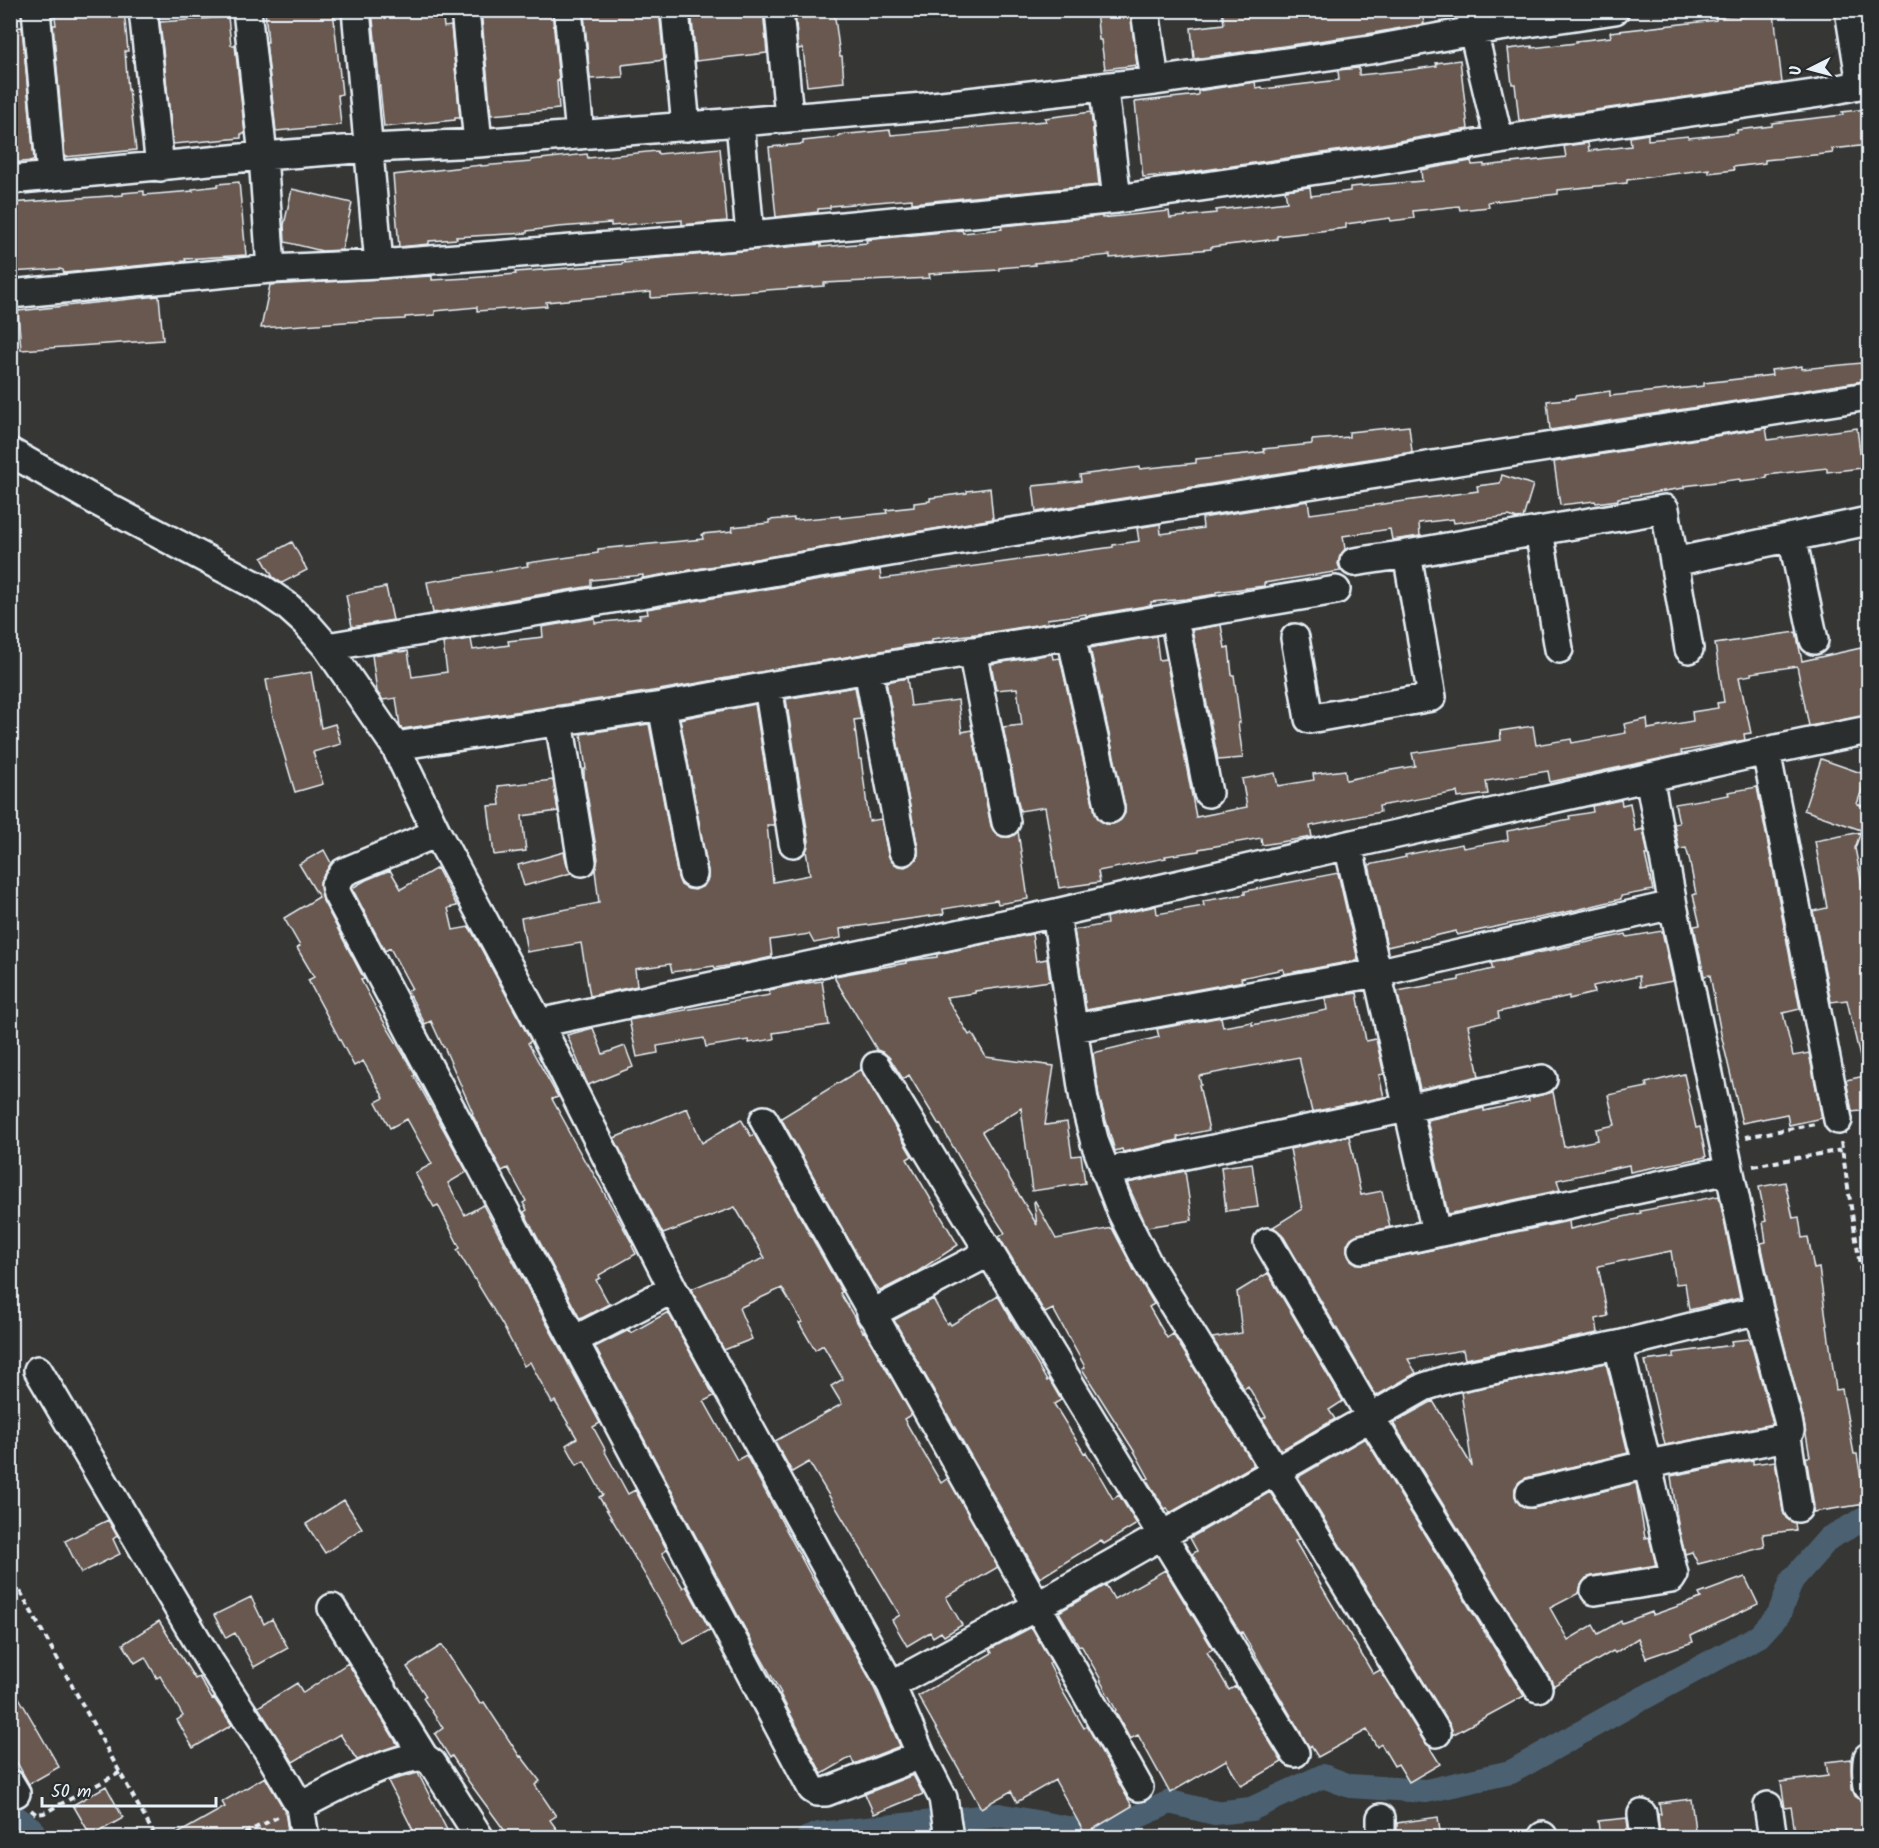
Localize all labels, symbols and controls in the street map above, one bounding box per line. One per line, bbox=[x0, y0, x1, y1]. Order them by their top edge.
north arrow bbox=[1780, 39, 1840, 99]
text: U bbox=[1784, 64, 1810, 76]
scale bar bbox=[42, 1770, 216, 1808]
text: 50 m bbox=[51, 1778, 91, 1807]

